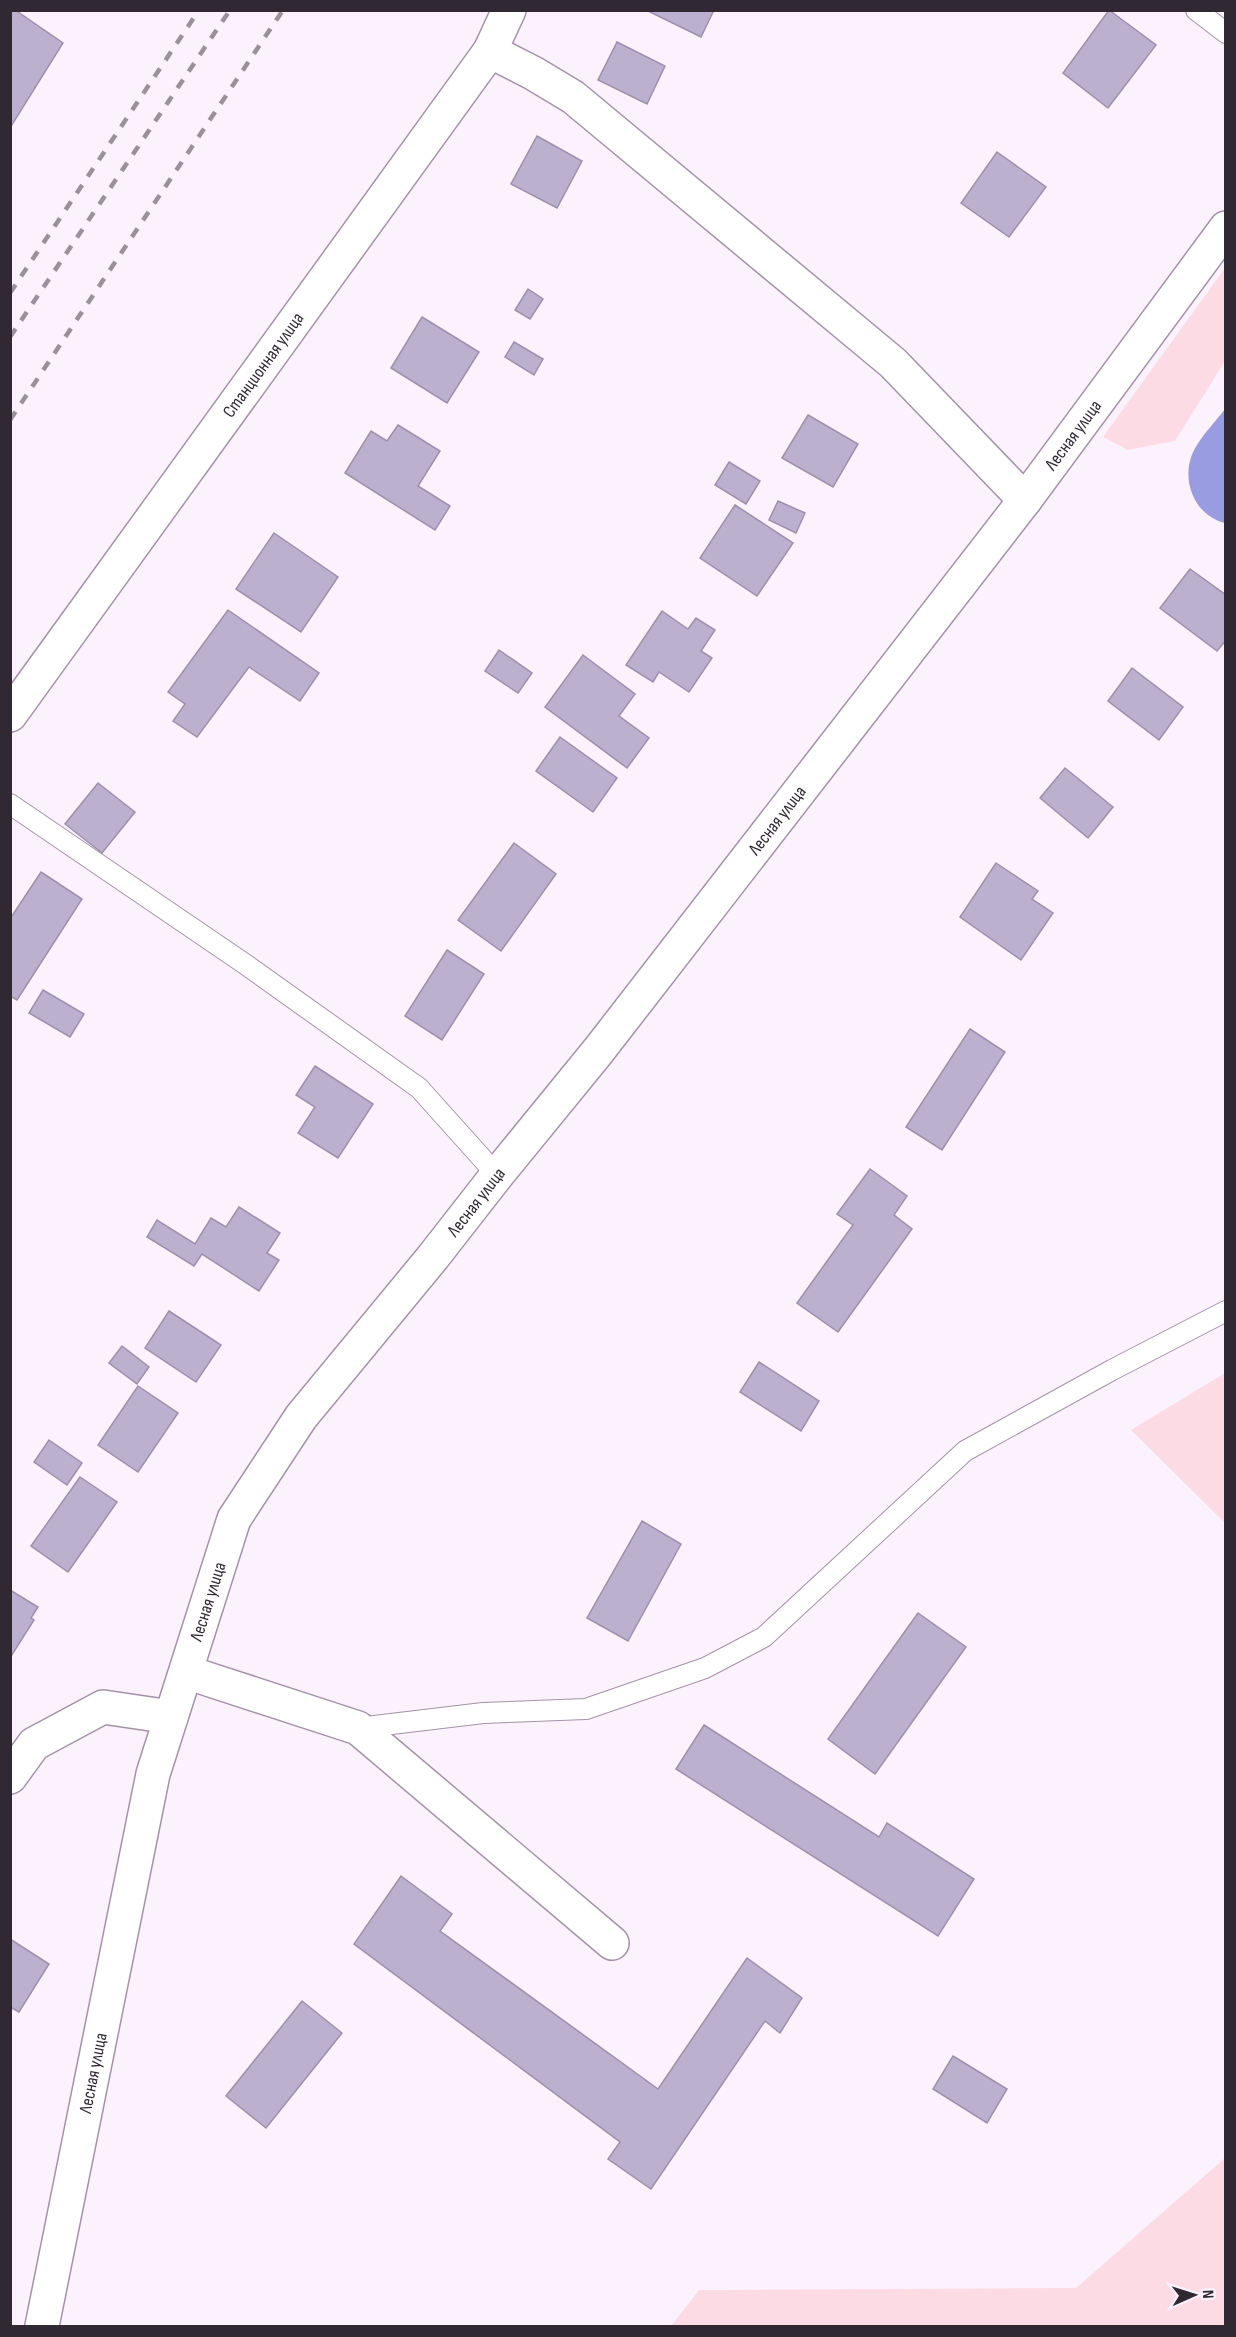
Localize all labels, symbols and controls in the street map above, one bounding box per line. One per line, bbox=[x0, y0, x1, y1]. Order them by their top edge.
street label: Станционная улица bbox=[218, 308, 308, 421]
street label: Лесная улица bbox=[1040, 396, 1106, 475]
street label: Лесная улица bbox=[743, 781, 810, 860]
street label: Лесная улица bbox=[442, 1163, 509, 1241]
street label: Лесная улица bbox=[185, 1559, 230, 1645]
street label: Лесная улица bbox=[74, 2031, 111, 2116]
north arrow bbox=[1164, 2265, 1224, 2325]
text: N bbox=[1198, 2290, 1217, 2299]

